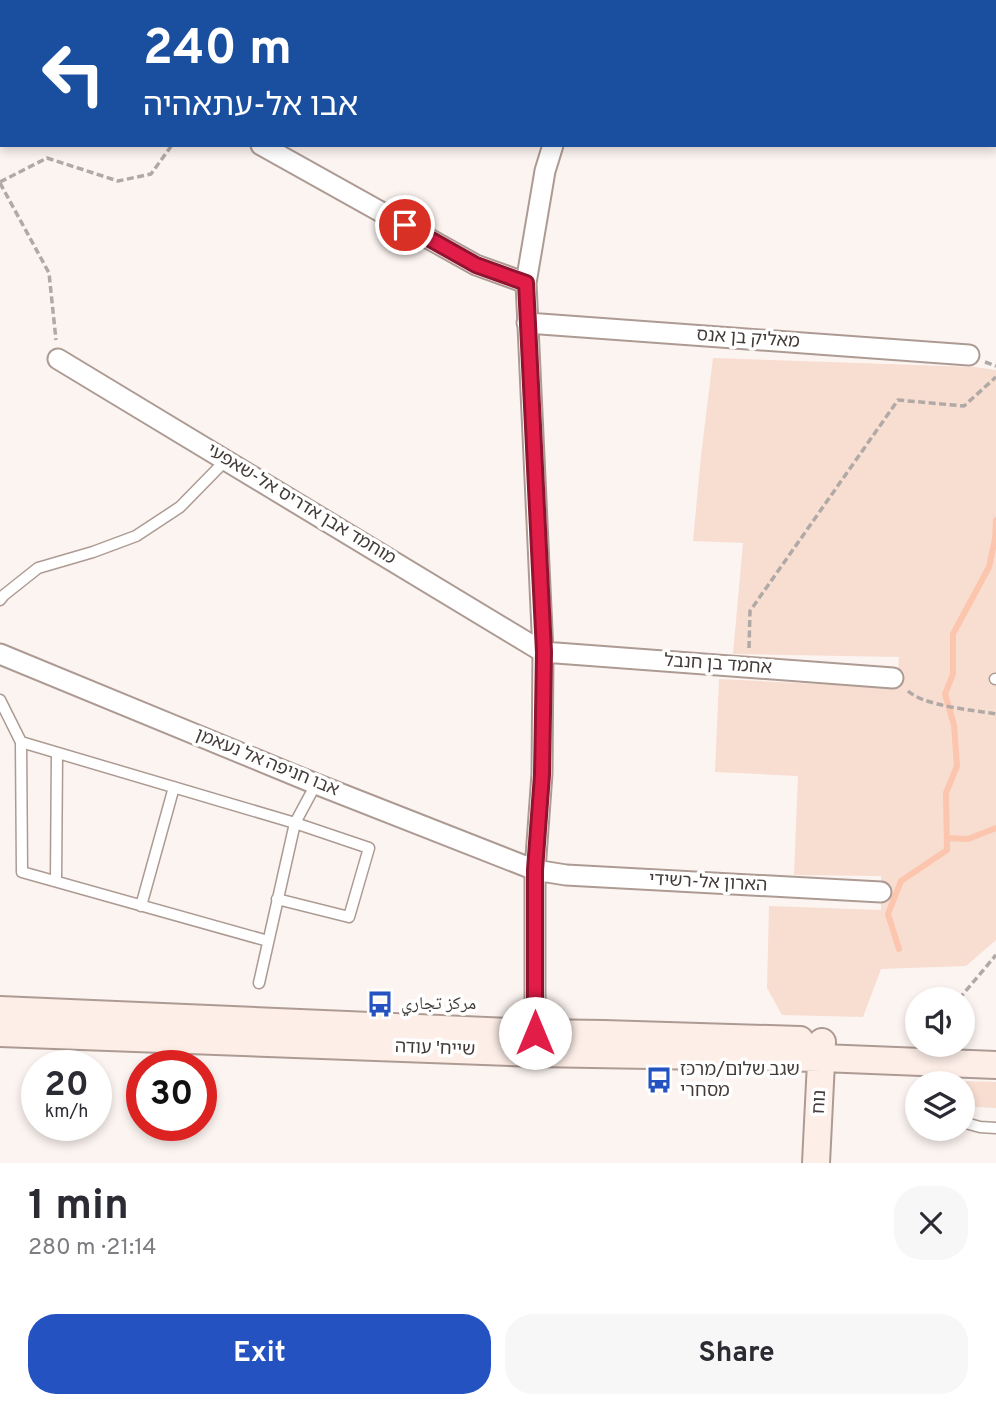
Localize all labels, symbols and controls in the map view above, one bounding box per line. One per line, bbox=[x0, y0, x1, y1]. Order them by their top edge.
text: 240 m bbox=[143, 20, 292, 82]
icon: left bbox=[28, 28, 119, 119]
text: אבו אל-עתאהיה bbox=[143, 87, 358, 127]
pin bbox=[375, 195, 435, 255]
icon: arrive bbox=[386, 206, 424, 244]
street label: מאליק בן אנס bbox=[696, 324, 801, 354]
street label: מוחמד אבן אדריס אל-שאפעי bbox=[202, 439, 400, 571]
street label: אחמד בן חנבל bbox=[663, 650, 773, 680]
street label: אבו חניפה אל נעאמן bbox=[192, 724, 342, 802]
street label: הארון אל-רשידי bbox=[648, 868, 768, 898]
map controls bbox=[905, 987, 975, 1141]
button: sound bbox=[905, 987, 975, 1057]
bus stop icon: مركز تجاري bbox=[365, 989, 395, 1019]
place label: مركز تجاري bbox=[401, 993, 476, 1017]
position arrow bbox=[498, 996, 572, 1070]
street label: שייח' עודה bbox=[394, 1036, 476, 1062]
speed limit sign: 30 bbox=[126, 1050, 217, 1141]
place label: שגב שלום/מרכז מסחרי bbox=[680, 1059, 800, 1103]
text: 20 bbox=[44, 1064, 89, 1108]
bus stop icon: שגב שלום/מרכז מסחרי bbox=[644, 1065, 674, 1095]
button: layers bbox=[905, 1071, 975, 1141]
street label: נוח bbox=[808, 1089, 832, 1115]
text: km/h bbox=[45, 1101, 88, 1124]
text: 1 min bbox=[28, 1181, 129, 1234]
button: close bbox=[894, 1186, 968, 1260]
text: 280 m · 21:14 bbox=[28, 1234, 157, 1263]
button: Exit bbox=[28, 1314, 491, 1394]
button: Share bbox=[505, 1314, 968, 1394]

